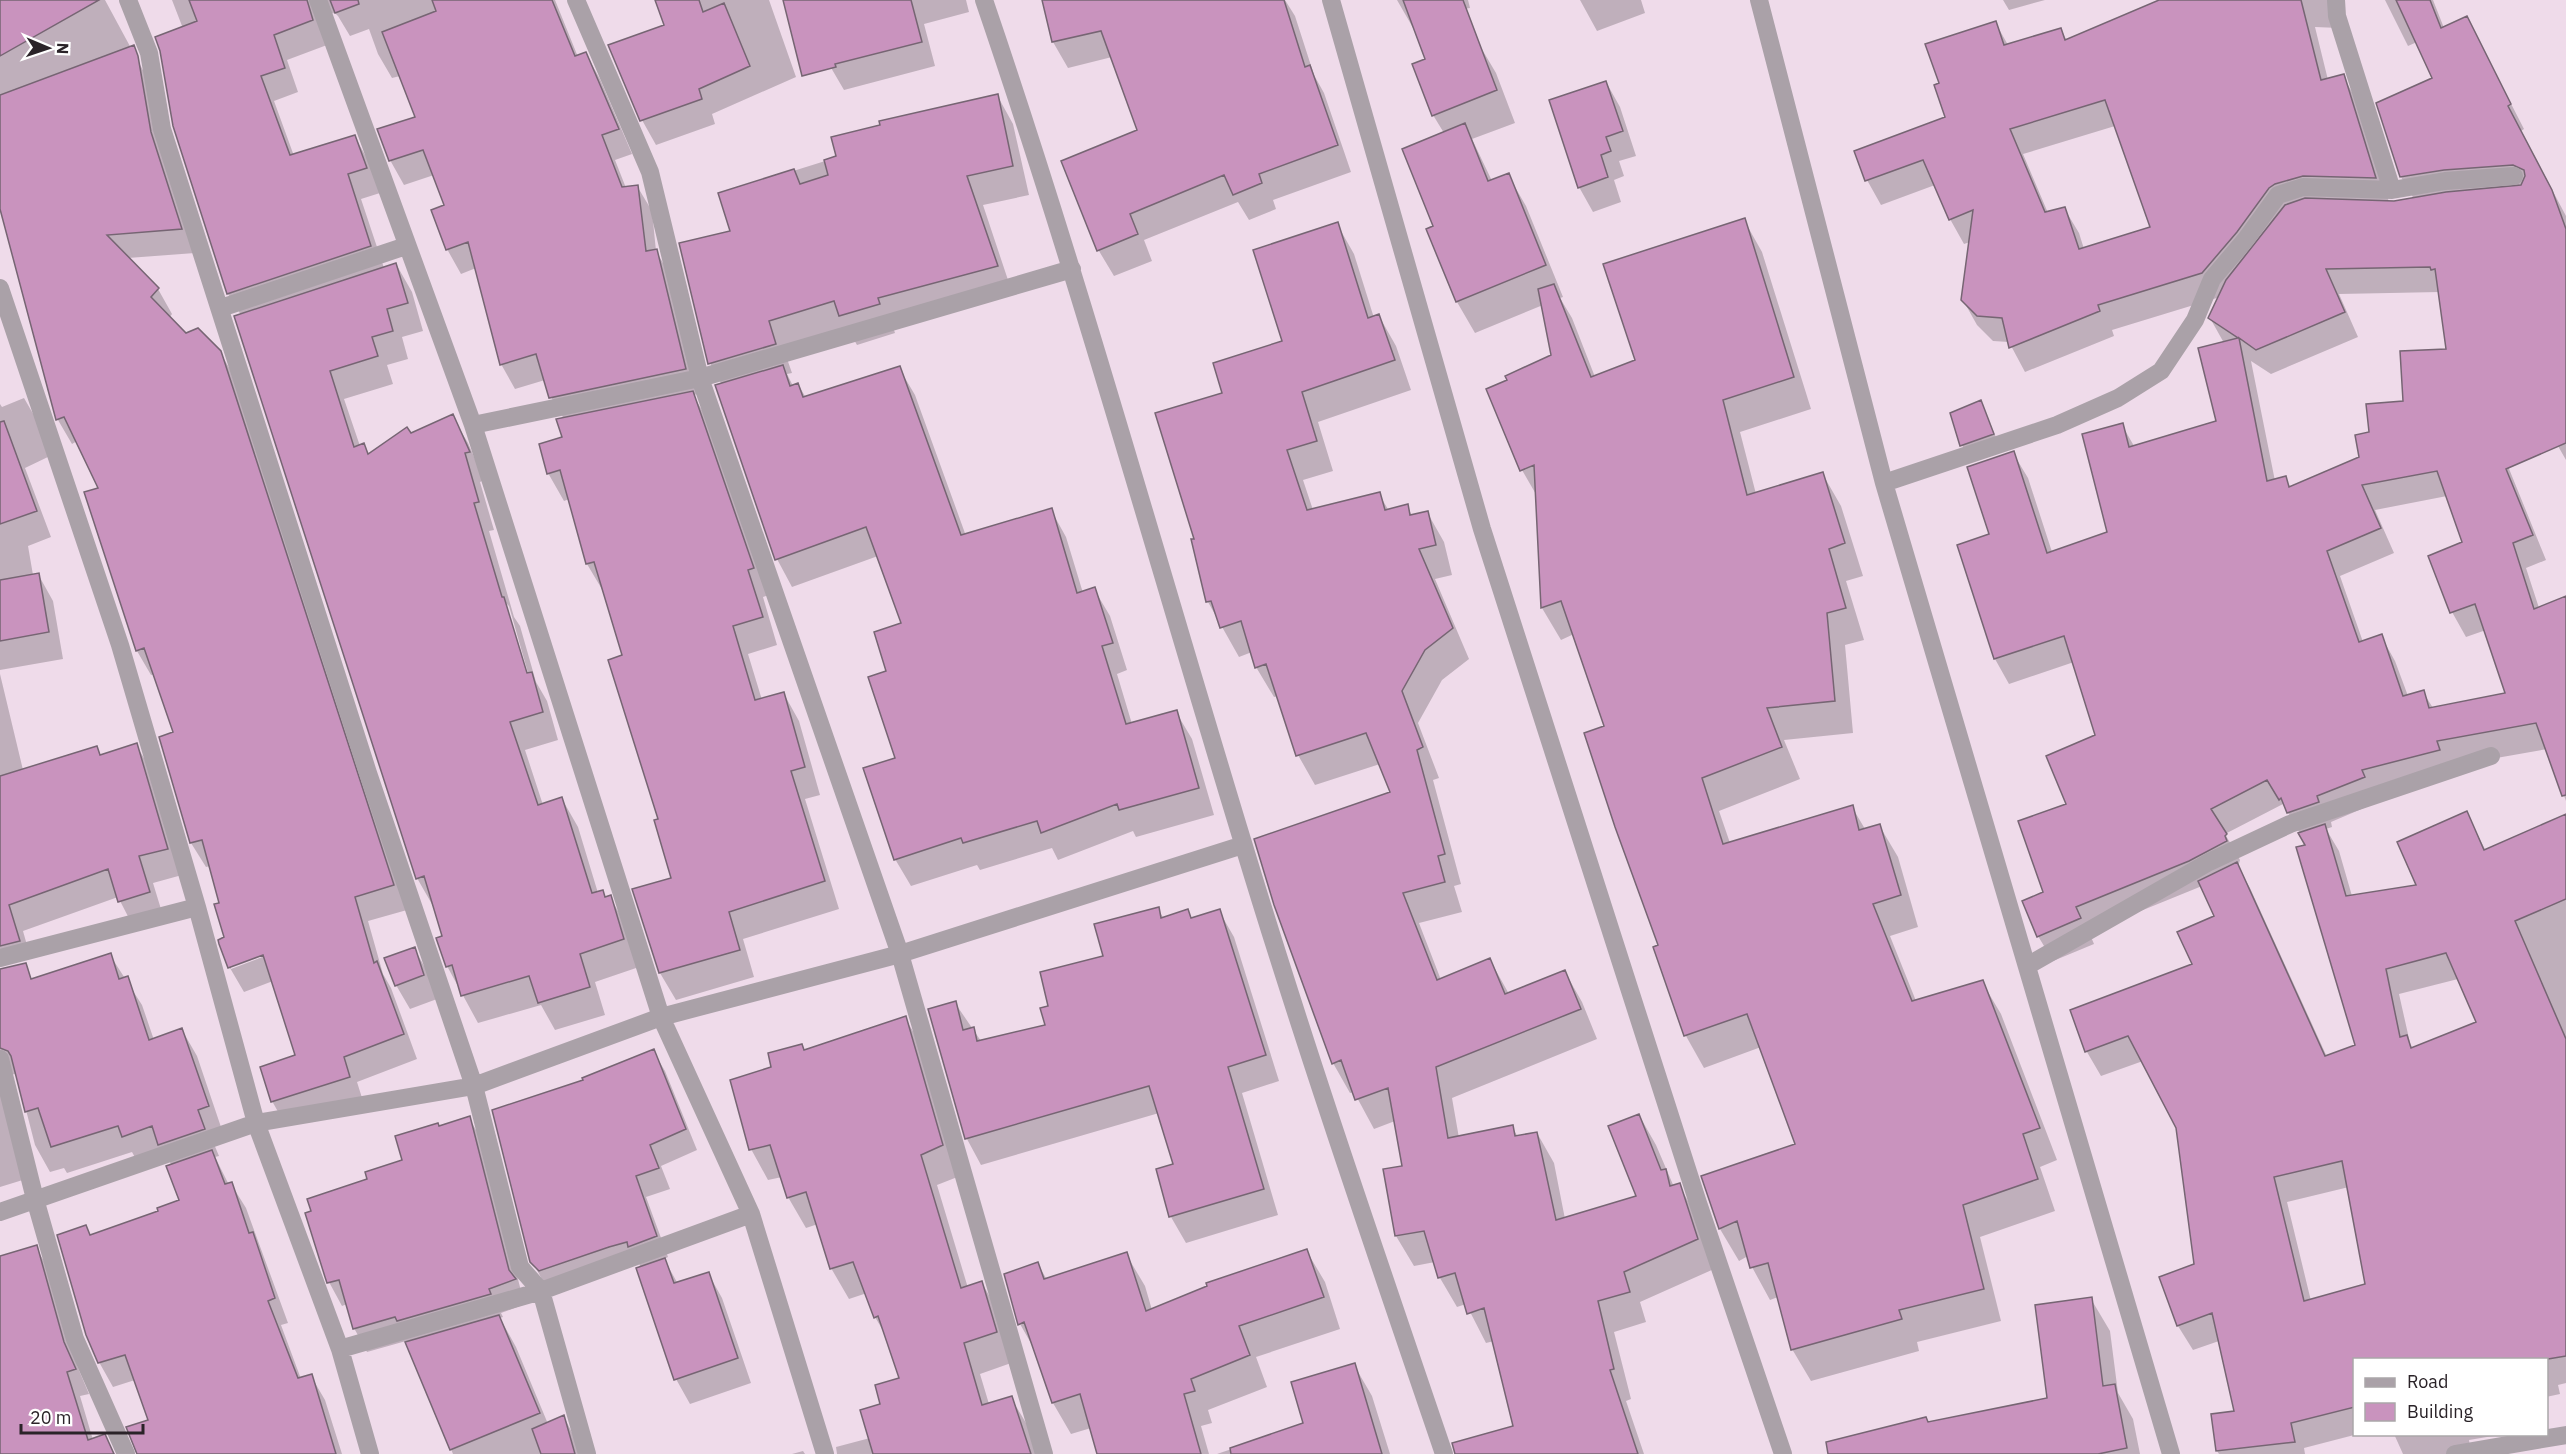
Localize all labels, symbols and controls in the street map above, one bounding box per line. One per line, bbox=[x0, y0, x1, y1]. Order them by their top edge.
north arrow bbox=[18, 18, 78, 78]
text: N bbox=[53, 42, 73, 55]
legend bbox=[2353, 1358, 2548, 1436]
text: Road bbox=[2407, 1370, 2448, 1393]
scale bar bbox=[21, 1397, 142, 1435]
text: Building bbox=[2407, 1400, 2474, 1423]
text: 20 m bbox=[30, 1406, 72, 1429]

